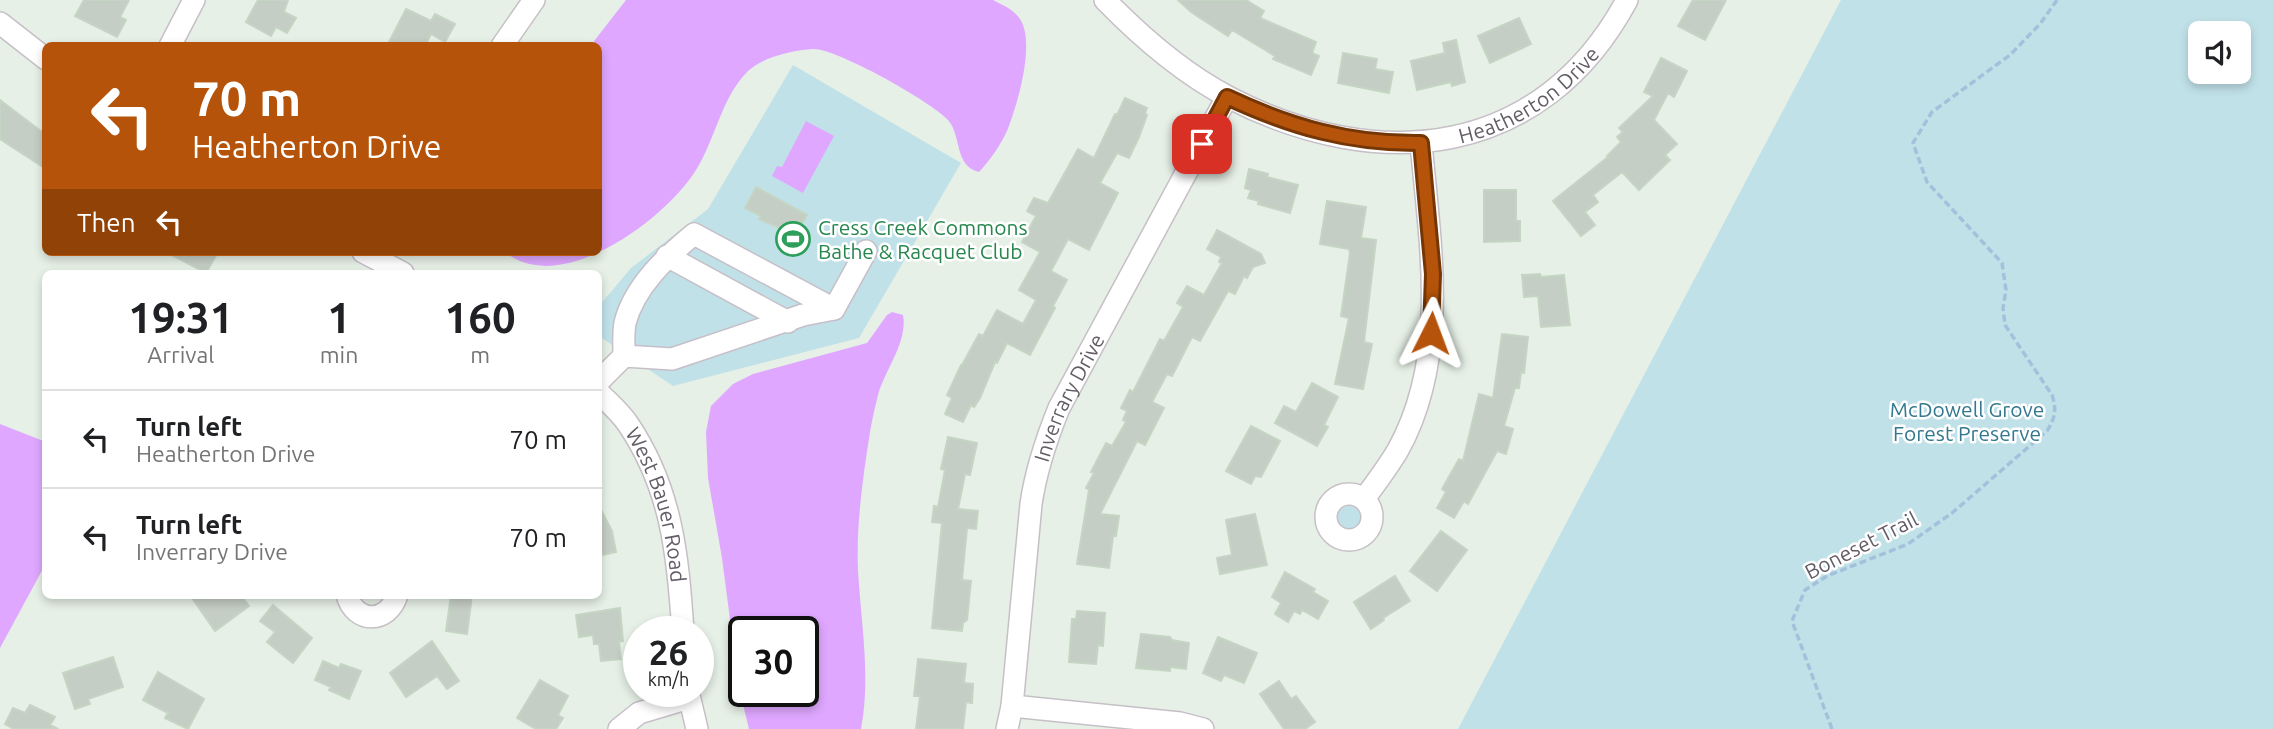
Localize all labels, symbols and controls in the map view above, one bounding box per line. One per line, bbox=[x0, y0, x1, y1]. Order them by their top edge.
map controls bbox=[2188, 21, 2251, 84]
button: sound bbox=[2188, 21, 2251, 84]
street label: Heatherton Drive bbox=[1456, 42, 1604, 148]
icon: left bbox=[77, 70, 168, 161]
text: 70 m bbox=[192, 70, 301, 125]
pin bbox=[1172, 114, 1232, 174]
icon: arrive bbox=[1183, 125, 1221, 163]
text: Heatherton Drive bbox=[192, 128, 442, 164]
icon: left bbox=[150, 203, 188, 241]
text: Then bbox=[77, 208, 136, 237]
place label: Cress Creek Commons Bathe & Racquet Club bbox=[818, 215, 1028, 263]
sports icon: Cress Creek Commons Bathe & Racquet Club bbox=[774, 220, 812, 258]
text: 19:31 bbox=[128, 294, 233, 341]
text: 1 bbox=[327, 294, 351, 341]
text: 160 bbox=[445, 294, 516, 341]
position arrow bbox=[1394, 296, 1468, 370]
street label: Inverrary Drive bbox=[1029, 329, 1109, 464]
text: Arrival bbox=[147, 342, 214, 367]
text: min bbox=[320, 342, 358, 367]
text: m bbox=[470, 342, 490, 367]
park label: McDowell Grove Forest Preserve bbox=[1890, 397, 2044, 445]
text: Turn left bbox=[136, 412, 242, 441]
icon: left bbox=[77, 420, 115, 458]
street label: West Bauer Road bbox=[621, 423, 691, 583]
text: 70 m bbox=[509, 425, 567, 454]
text: Heatherton Drive bbox=[136, 441, 315, 466]
street label: Boneset Trail bbox=[1801, 506, 1921, 584]
text: Turn left bbox=[136, 510, 242, 539]
icon: left bbox=[77, 518, 115, 556]
text: 70 m bbox=[509, 523, 567, 552]
text: Inverrary Drive bbox=[136, 539, 288, 564]
speed limit sign: 30 bbox=[728, 616, 819, 707]
text: 26 bbox=[649, 632, 688, 672]
text: km/h bbox=[648, 669, 689, 689]

